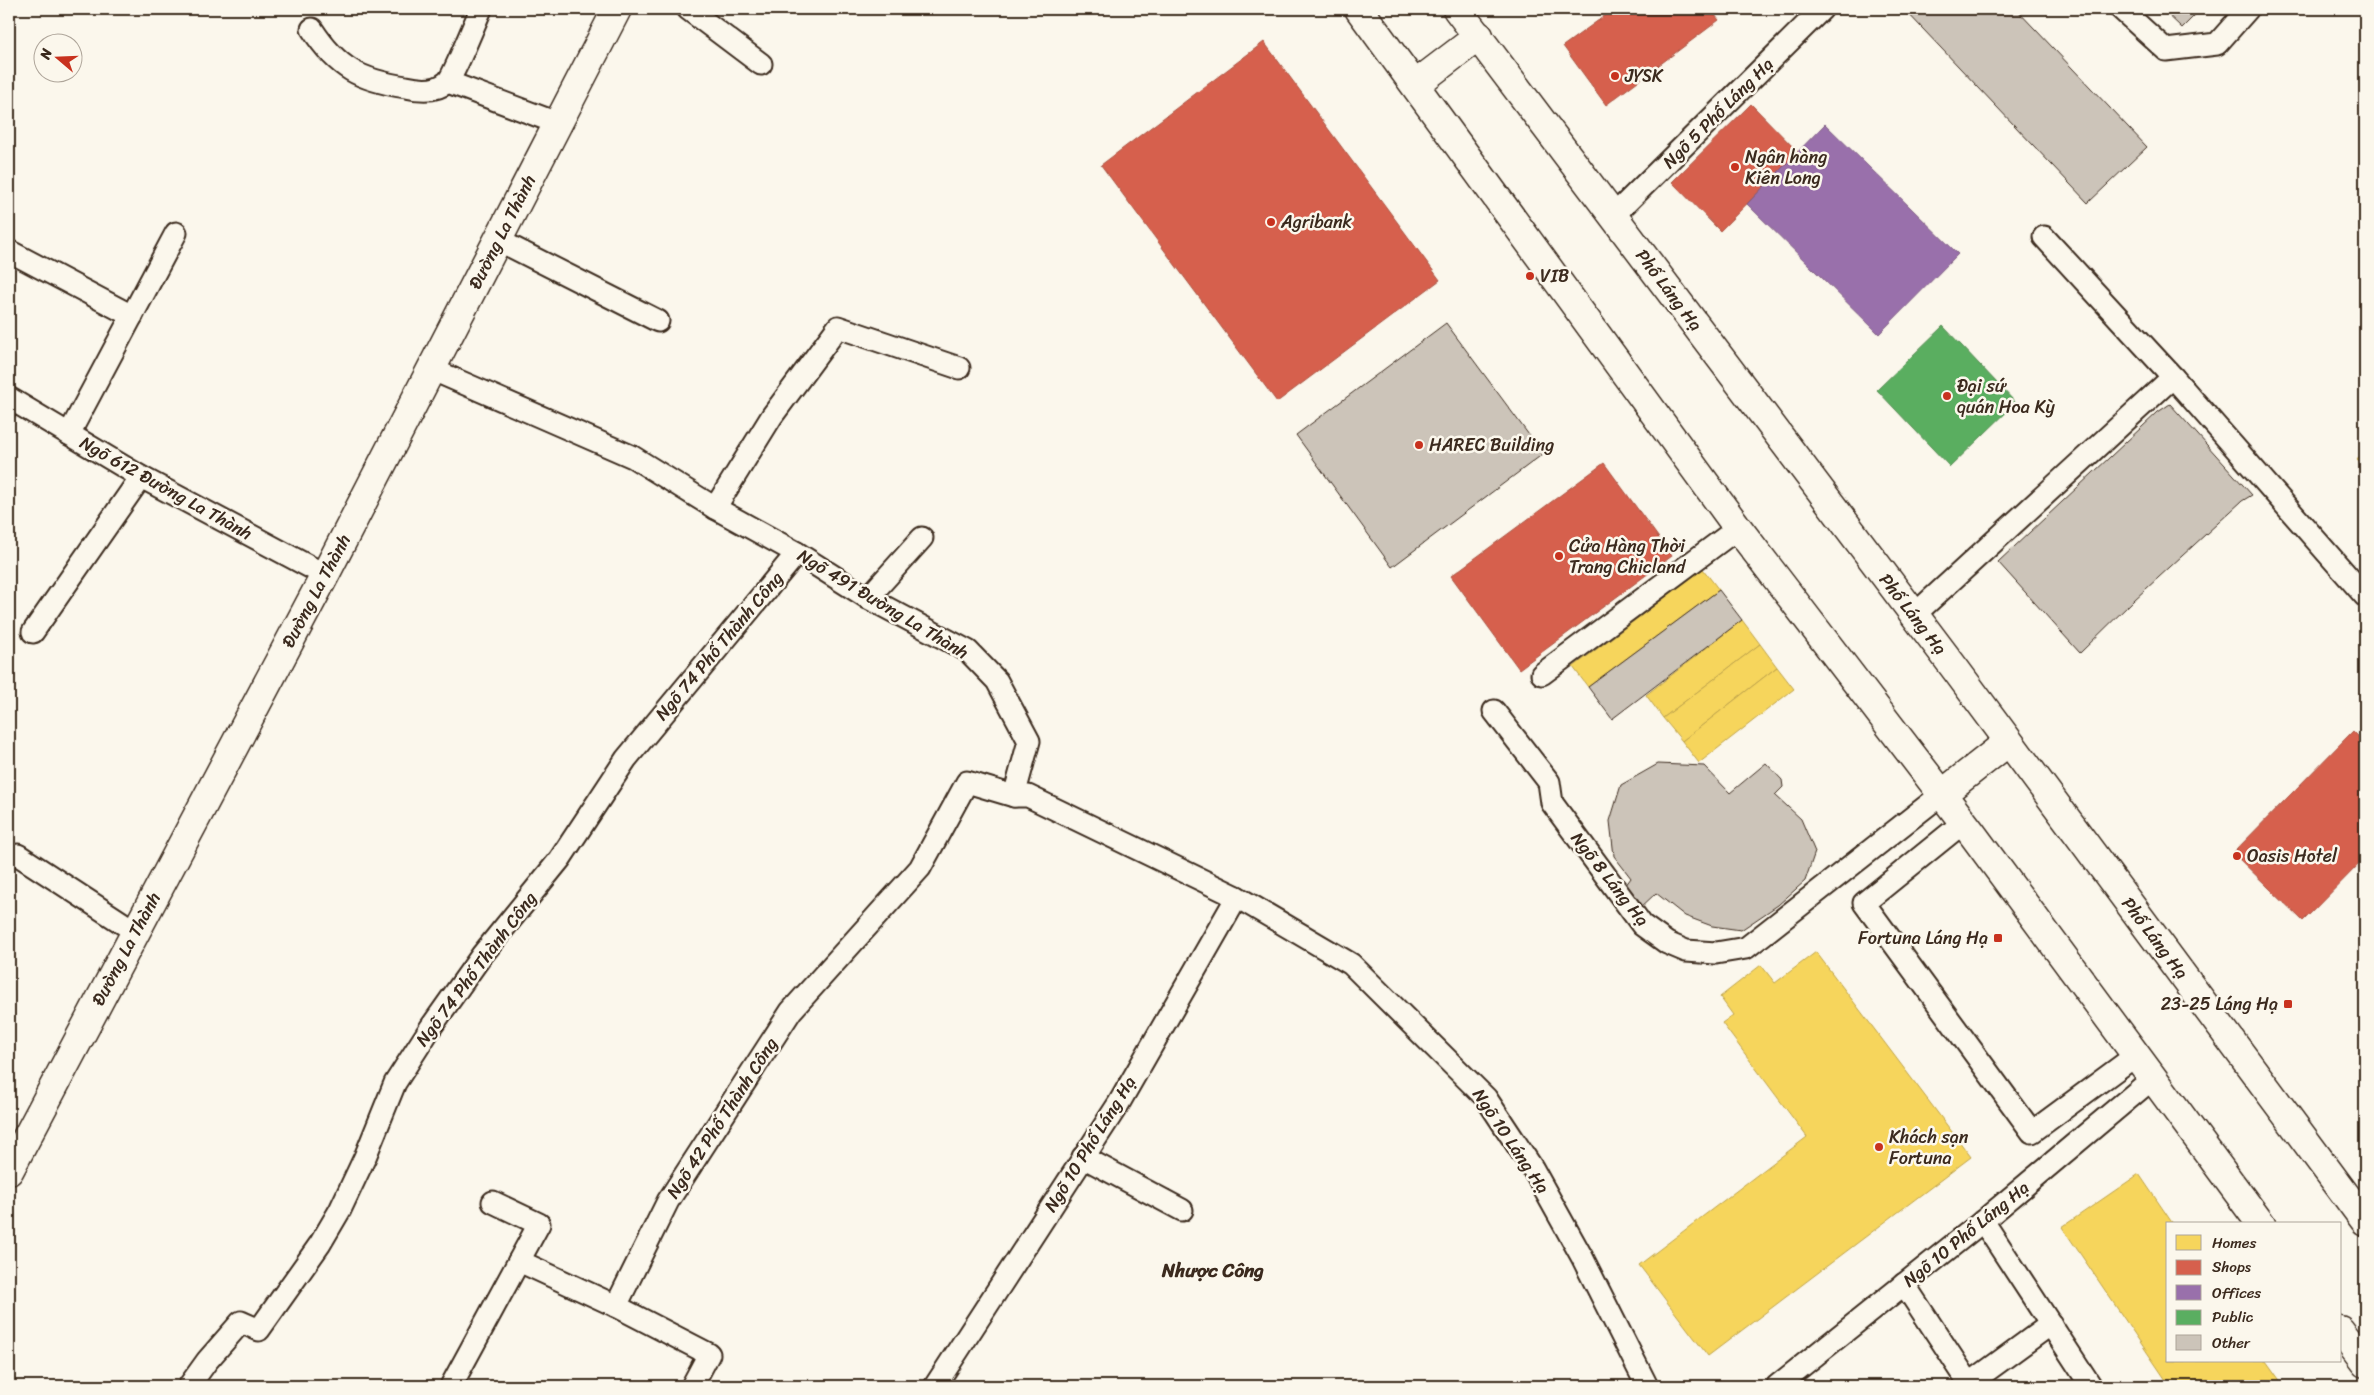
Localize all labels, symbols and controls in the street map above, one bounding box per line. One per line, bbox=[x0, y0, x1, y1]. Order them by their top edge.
north arrow bbox=[32, 32, 82, 82]
text: N bbox=[32, 45, 60, 64]
street label: Ngõ 5 Phố Láng Hạ bbox=[1655, 50, 1781, 176]
place label: JYSK bbox=[1624, 60, 1664, 92]
marker: JYSK bbox=[1609, 70, 1621, 82]
place label: Ngân hàng Kiên Long bbox=[1745, 141, 1827, 194]
marker: Ngân hàng Kiên Long bbox=[1729, 161, 1741, 173]
street label: Đường La Thành bbox=[459, 169, 545, 295]
place label: Agribank bbox=[1280, 206, 1353, 238]
marker: Agribank bbox=[1265, 216, 1277, 228]
street label: Phố Láng Hạ bbox=[1627, 242, 1711, 338]
place label: VIB bbox=[1540, 260, 1569, 292]
marker: VIB bbox=[1524, 270, 1536, 282]
place label: Đại sứ quán Hoa Kỳ bbox=[1957, 370, 2055, 423]
marker: Đại sứ quán Hoa Kỳ bbox=[1941, 390, 1953, 402]
street label: Ngõ 612 Đường La Thành bbox=[74, 427, 258, 549]
place label: HAREC Building bbox=[1429, 429, 1554, 461]
marker: HAREC Building bbox=[1413, 439, 1425, 451]
street label: Đường La Thành bbox=[272, 528, 360, 654]
place label: Cửa Hàng Thời Trang Chicland bbox=[1569, 530, 1687, 583]
street label: Ngõ 491 Đường La Thành bbox=[791, 540, 975, 668]
marker: Cửa Hàng Thời Trang Chicland bbox=[1553, 550, 1565, 562]
street label: Ngõ 74 Phố Thành Công bbox=[647, 564, 791, 728]
street label: Phố Láng Hạ bbox=[1871, 566, 1955, 662]
street label: Ngõ 8 Láng Hạ bbox=[1562, 824, 1658, 934]
place label: Oasis Hotel bbox=[2247, 840, 2338, 872]
marker: Oasis Hotel bbox=[2231, 850, 2243, 862]
street label: Ngõ 74 Phố Thành Công bbox=[407, 885, 545, 1053]
street label: Đường La Thành bbox=[82, 886, 170, 1012]
street label: Phố Láng Hạ bbox=[2113, 890, 2197, 986]
place label: Fortuna Láng Hạ bbox=[1858, 922, 1988, 954]
marker: Fortuna Láng Hạ bbox=[1992, 932, 2004, 944]
place label: 23-25 Láng Hạ bbox=[2161, 988, 2278, 1020]
marker: 23-25 Láng Hạ bbox=[2282, 998, 2294, 1010]
street label: Ngõ 42 Phố Thành Công bbox=[658, 1031, 786, 1205]
street label: Ngõ 10 Phố Láng Hạ bbox=[1035, 1069, 1145, 1219]
street label: Ngõ 10 Láng Hạ bbox=[1464, 1082, 1558, 1200]
place label: Khách sạn Fortuna bbox=[1889, 1121, 1969, 1174]
marker: Khách sạn Fortuna bbox=[1873, 1141, 1885, 1153]
street label: Ngõ 10 Phố Láng Hạ bbox=[1895, 1172, 2037, 1296]
legend bbox=[2166, 1222, 2342, 1362]
text: Homes bbox=[2212, 1230, 2256, 1256]
district label: Nhược Công bbox=[1161, 1254, 1264, 1287]
text: Shops bbox=[2212, 1254, 2252, 1280]
text: Offices bbox=[2212, 1280, 2261, 1306]
text: Public bbox=[2212, 1304, 2254, 1330]
text: Other bbox=[2212, 1330, 2251, 1356]

